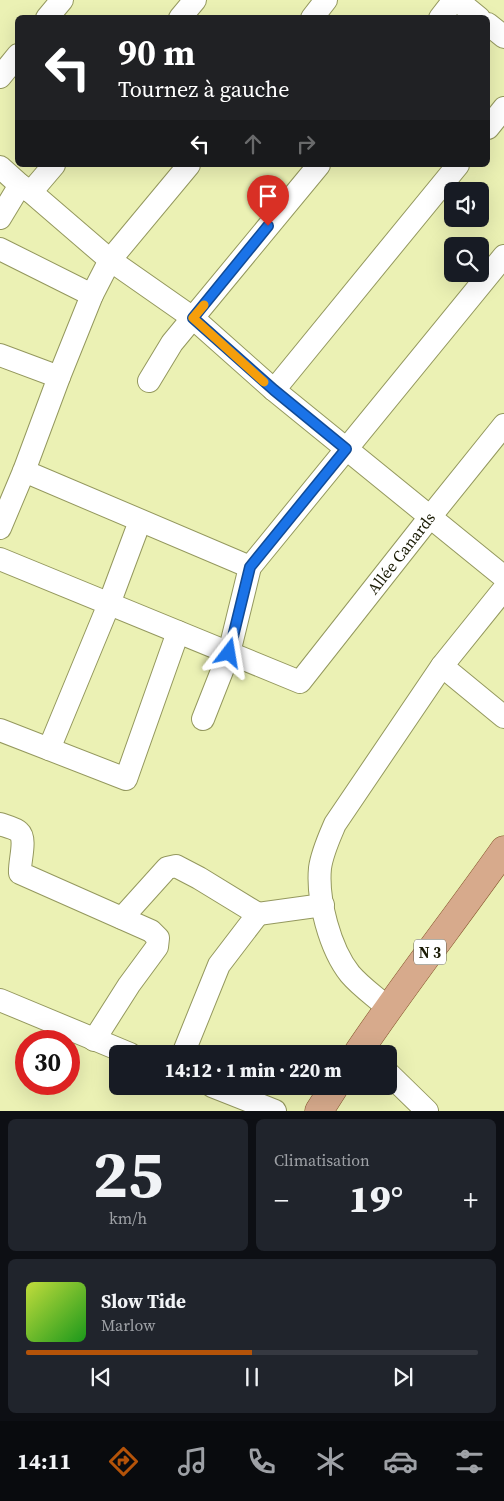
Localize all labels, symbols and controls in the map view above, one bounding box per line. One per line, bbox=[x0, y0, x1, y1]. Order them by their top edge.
text: 90 m bbox=[118, 29, 195, 77]
icon: left bbox=[35, 35, 100, 100]
text: Tournez à gauche bbox=[118, 74, 289, 104]
icon: left bbox=[186, 130, 214, 158]
icon: ahead bbox=[239, 130, 267, 158]
icon: right bbox=[292, 130, 320, 158]
pin bbox=[247, 175, 289, 226]
icon: arrive bbox=[254, 182, 282, 210]
map controls bbox=[444, 182, 489, 282]
button: sound bbox=[444, 182, 489, 227]
button: search bbox=[444, 237, 489, 282]
street label: Allée Canards bbox=[362, 507, 440, 599]
position arrow bbox=[202, 626, 254, 678]
road number: N 3 bbox=[414, 940, 446, 964]
speed limit sign: 30 bbox=[15, 1030, 80, 1095]
text: 14:12 · 1 min · 220 m bbox=[164, 1057, 342, 1083]
text: 25 bbox=[93, 1130, 163, 1219]
text: Climatisation bbox=[274, 1149, 370, 1171]
text: 19° bbox=[349, 1173, 403, 1225]
text: − bbox=[274, 1181, 289, 1219]
text: + bbox=[463, 1181, 478, 1219]
text: km/h bbox=[109, 1207, 147, 1229]
text: Slow Tide bbox=[101, 1288, 186, 1314]
text: Marlow bbox=[101, 1314, 156, 1336]
icon: previous bbox=[87, 1363, 115, 1391]
icon: pause bbox=[238, 1363, 266, 1391]
icon: next bbox=[389, 1363, 417, 1391]
icon: directions bbox=[106, 1444, 141, 1479]
icon: music bbox=[175, 1444, 210, 1479]
icon: phone bbox=[244, 1444, 279, 1479]
icon: climate bbox=[313, 1444, 348, 1479]
icon: car bbox=[383, 1444, 418, 1479]
icon: filters bbox=[452, 1444, 487, 1479]
text: 14:11 bbox=[17, 1446, 71, 1476]

